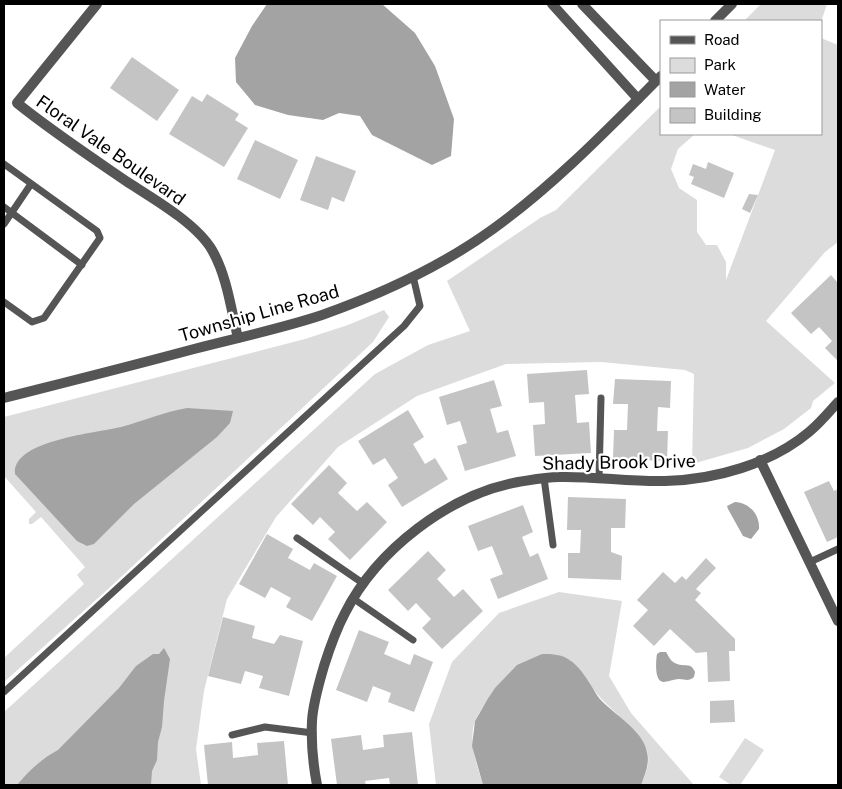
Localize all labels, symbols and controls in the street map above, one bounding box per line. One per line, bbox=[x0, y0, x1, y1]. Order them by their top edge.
legend bbox=[660, 20, 822, 135]
text: Road bbox=[704, 31, 740, 48]
text: Park bbox=[704, 56, 736, 73]
text: Water bbox=[704, 81, 746, 98]
street label: Floral Vale Boulevard bbox=[32, 91, 190, 209]
text: Building bbox=[704, 106, 762, 123]
street label: Township Line Road bbox=[177, 280, 341, 346]
street label: Shady Brook Drive bbox=[542, 450, 696, 474]

